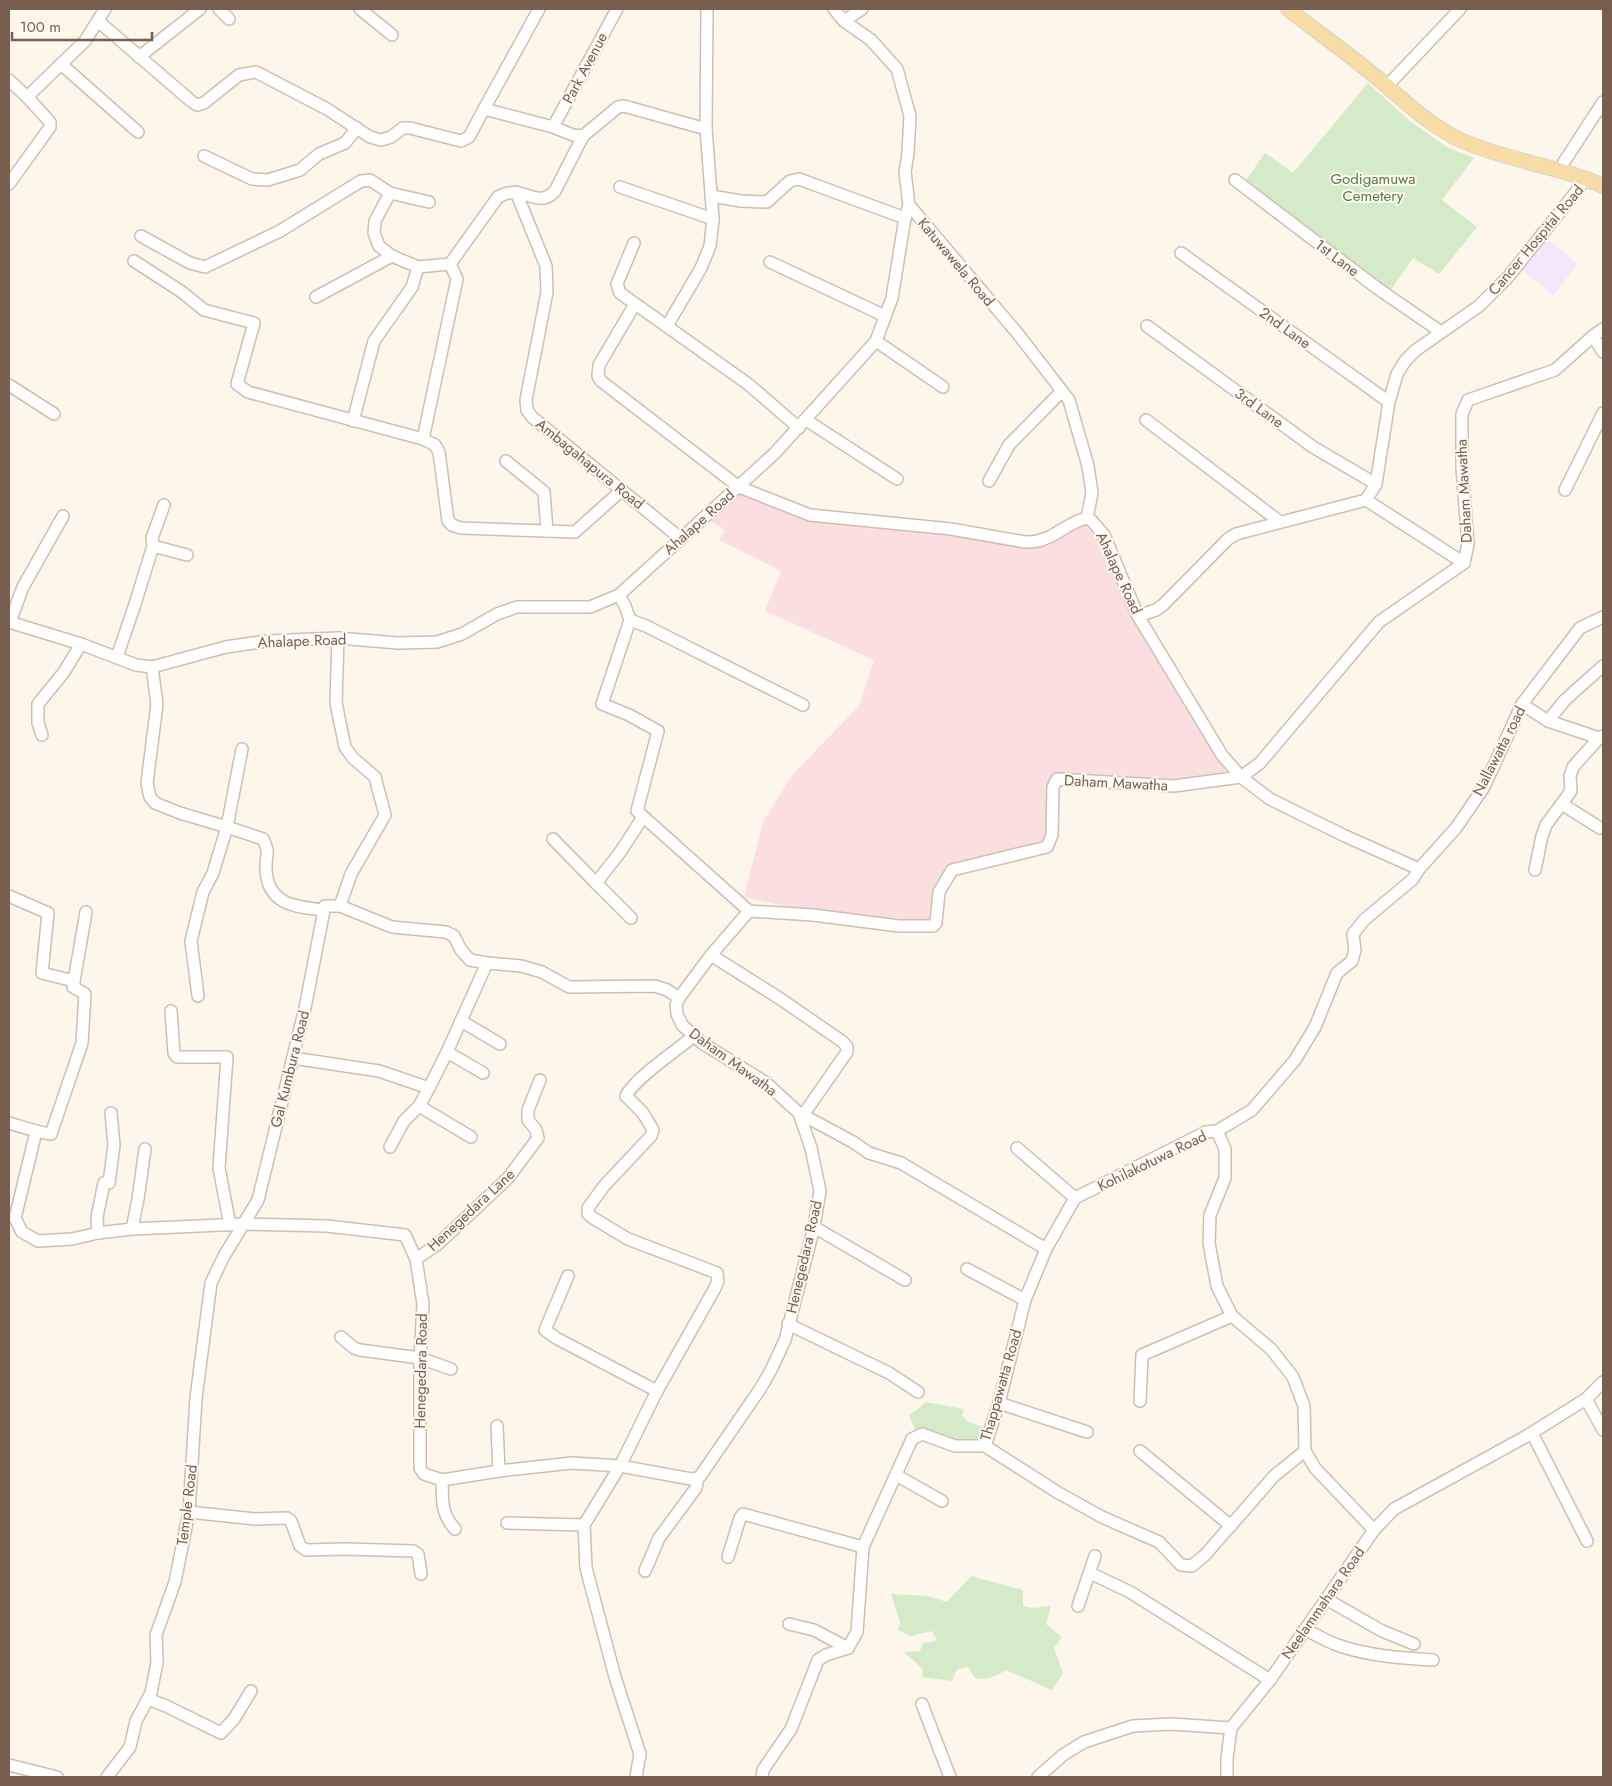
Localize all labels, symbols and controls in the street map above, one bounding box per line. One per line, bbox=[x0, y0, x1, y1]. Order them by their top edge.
scale bar bbox=[12, 10, 152, 42]
text: 100 m bbox=[20, 16, 61, 38]
street label: Park Avenue bbox=[557, 28, 613, 108]
park label: Godigamuwa Cemetery bbox=[1330, 168, 1416, 207]
street label: Cancer Hospital Road bbox=[1483, 180, 1589, 300]
street label: Katuwawela Road bbox=[912, 213, 1000, 311]
street label: 1st Lane bbox=[1310, 234, 1364, 282]
street label: 2nd Lane bbox=[1255, 302, 1316, 354]
street label: 3rd Lane bbox=[1230, 383, 1288, 434]
street label: Ambagahapura Road bbox=[531, 413, 649, 515]
street label: Daham Mawatha bbox=[1450, 438, 1478, 544]
street label: Ahalape Road bbox=[659, 484, 739, 560]
street label: Ahalape Road bbox=[1090, 528, 1148, 618]
street label: Ahalape Road bbox=[257, 628, 347, 654]
street label: Nallawatta road bbox=[1467, 702, 1531, 800]
street label: Daham Mawatha bbox=[1063, 769, 1169, 797]
street label: Gal Kumbura Road bbox=[265, 1008, 315, 1130]
street label: Daham Mawatha bbox=[684, 1023, 782, 1101]
street label: Kohilakotuwa Road bbox=[1094, 1125, 1210, 1197]
street label: Henegedara Lane bbox=[422, 1163, 520, 1256]
street label: Henegedara Road bbox=[780, 1198, 828, 1316]
street label: Henegedara Road bbox=[409, 1313, 433, 1429]
street label: Thappawatta Road bbox=[975, 1327, 1027, 1443]
street label: Temple Road bbox=[171, 1463, 203, 1547]
street label: Neelammahara Road bbox=[1276, 1542, 1370, 1664]

